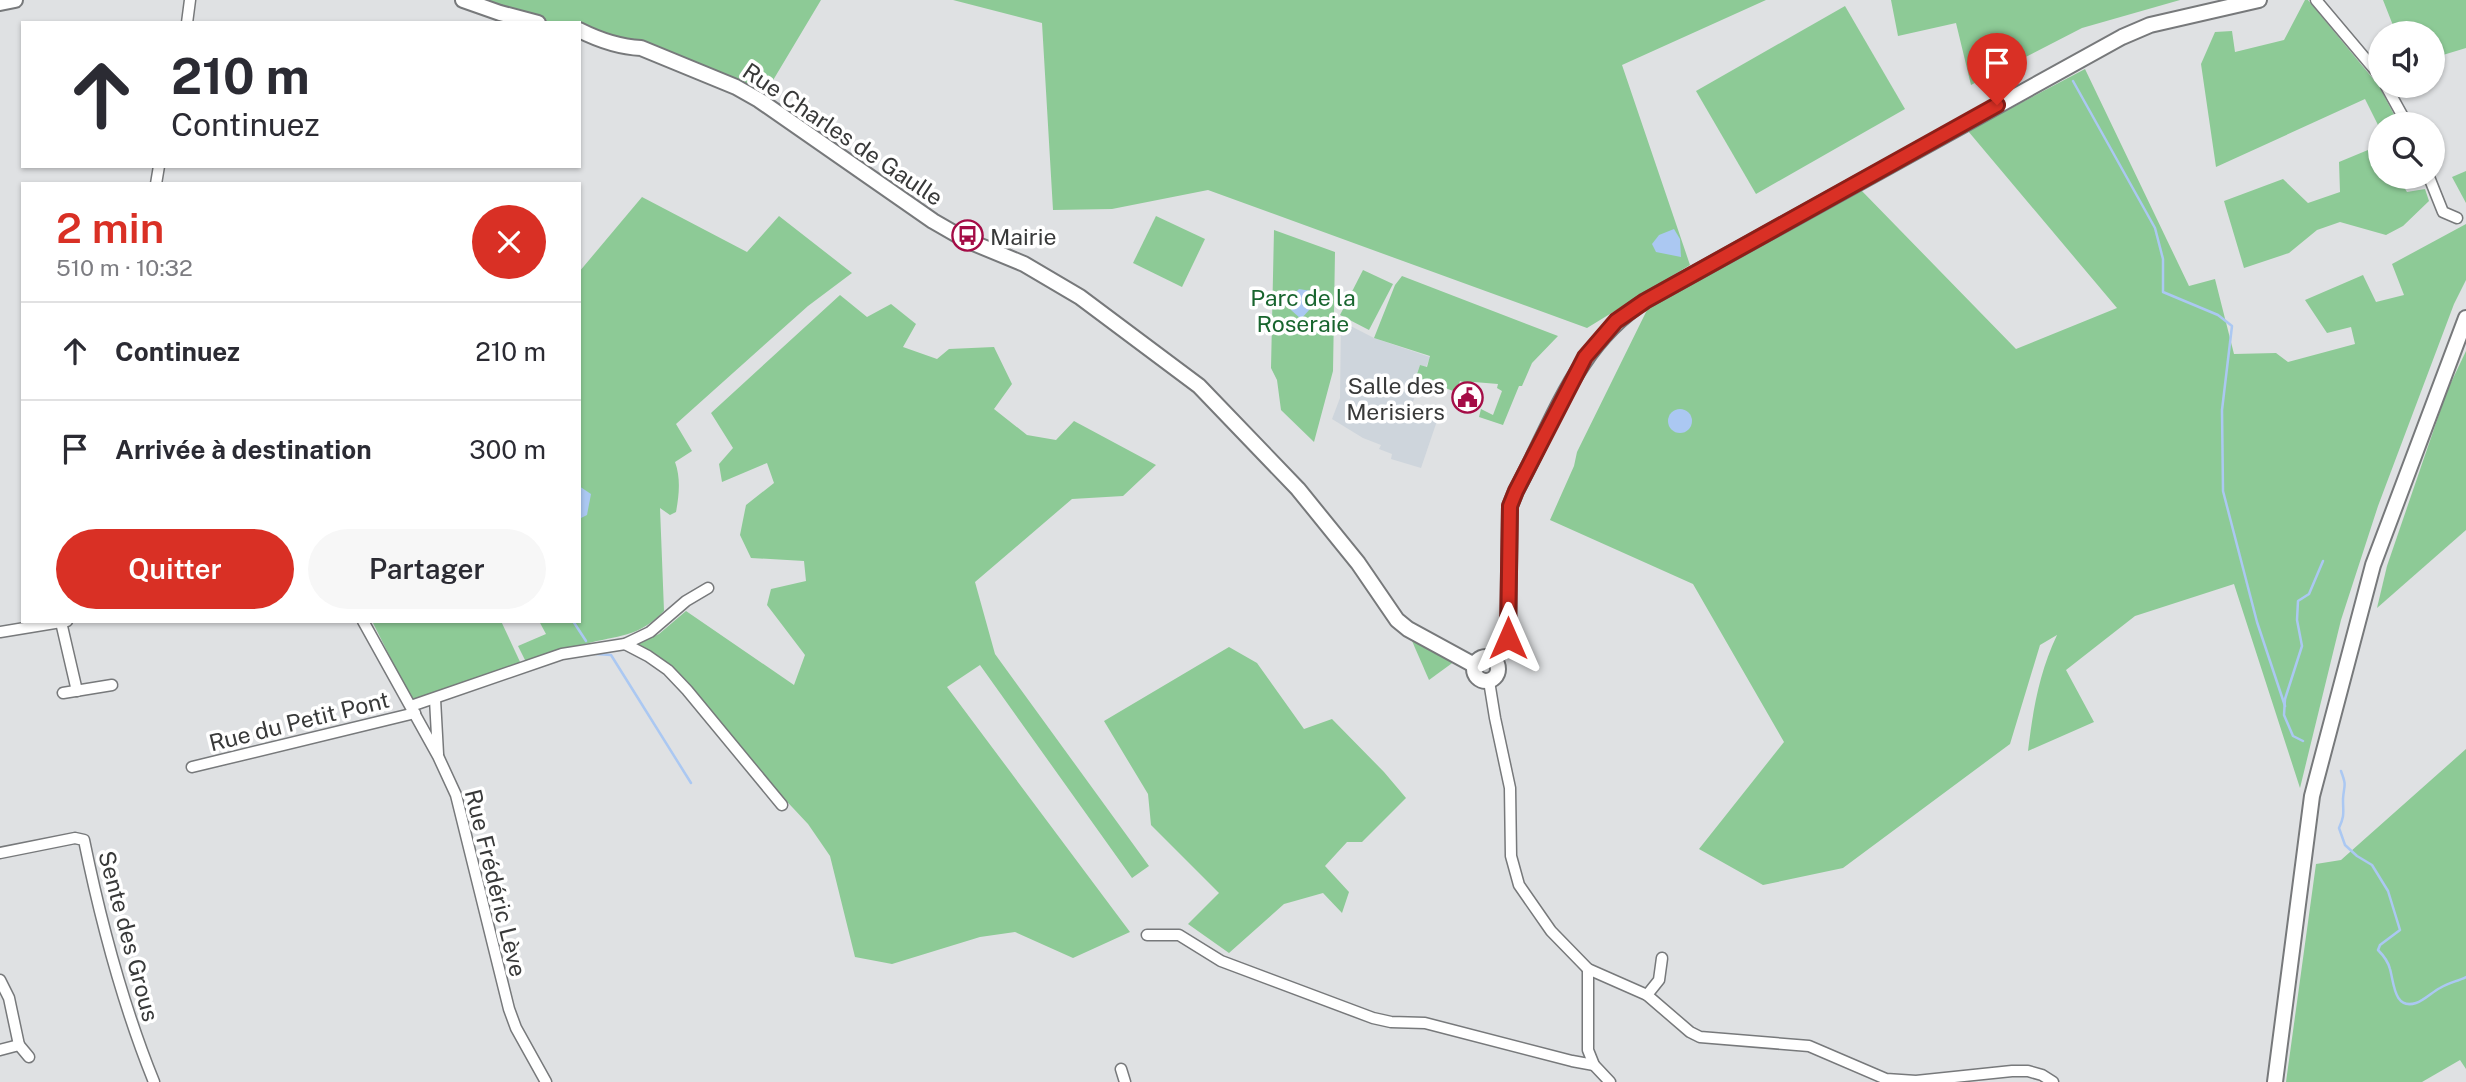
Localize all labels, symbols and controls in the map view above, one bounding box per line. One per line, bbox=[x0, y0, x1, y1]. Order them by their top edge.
map controls bbox=[2368, 21, 2445, 189]
button: sound bbox=[2368, 21, 2445, 98]
pin bbox=[1967, 33, 2027, 105]
icon: arrive bbox=[1978, 44, 2016, 82]
text: 210 m bbox=[171, 47, 310, 105]
icon: ahead bbox=[56, 49, 147, 140]
street label: Rue Charles de Gaulle bbox=[738, 57, 948, 211]
text: Continuez bbox=[171, 106, 320, 143]
button: search bbox=[2368, 112, 2445, 189]
text: 2 min bbox=[56, 203, 164, 252]
button: close bbox=[472, 205, 546, 279]
bus stop icon: Mairie bbox=[950, 219, 984, 253]
place label: Mairie bbox=[990, 223, 1057, 250]
text: 510 m · 10:32 bbox=[56, 254, 193, 281]
park label: Parc de la Roseraie bbox=[1250, 284, 1356, 337]
icon: ahead bbox=[56, 332, 94, 370]
text: Continuez bbox=[115, 336, 240, 367]
text: 210 m bbox=[475, 336, 546, 367]
place label: Salle des Merisiers bbox=[1346, 372, 1445, 425]
public building icon: Salle des Merisiers bbox=[1451, 381, 1485, 415]
icon: arrive bbox=[56, 430, 94, 468]
text: Arrivée à destination bbox=[115, 434, 372, 465]
text: 300 m bbox=[469, 434, 546, 465]
button: Quitter bbox=[56, 529, 294, 609]
button: Partager bbox=[308, 529, 546, 609]
position arrow bbox=[1471, 601, 1545, 675]
street label: Rue du Petit Pont bbox=[206, 686, 392, 756]
street label: Rue Frédéric Lève bbox=[460, 787, 532, 979]
street label: Sente des Grous bbox=[93, 848, 165, 1024]

